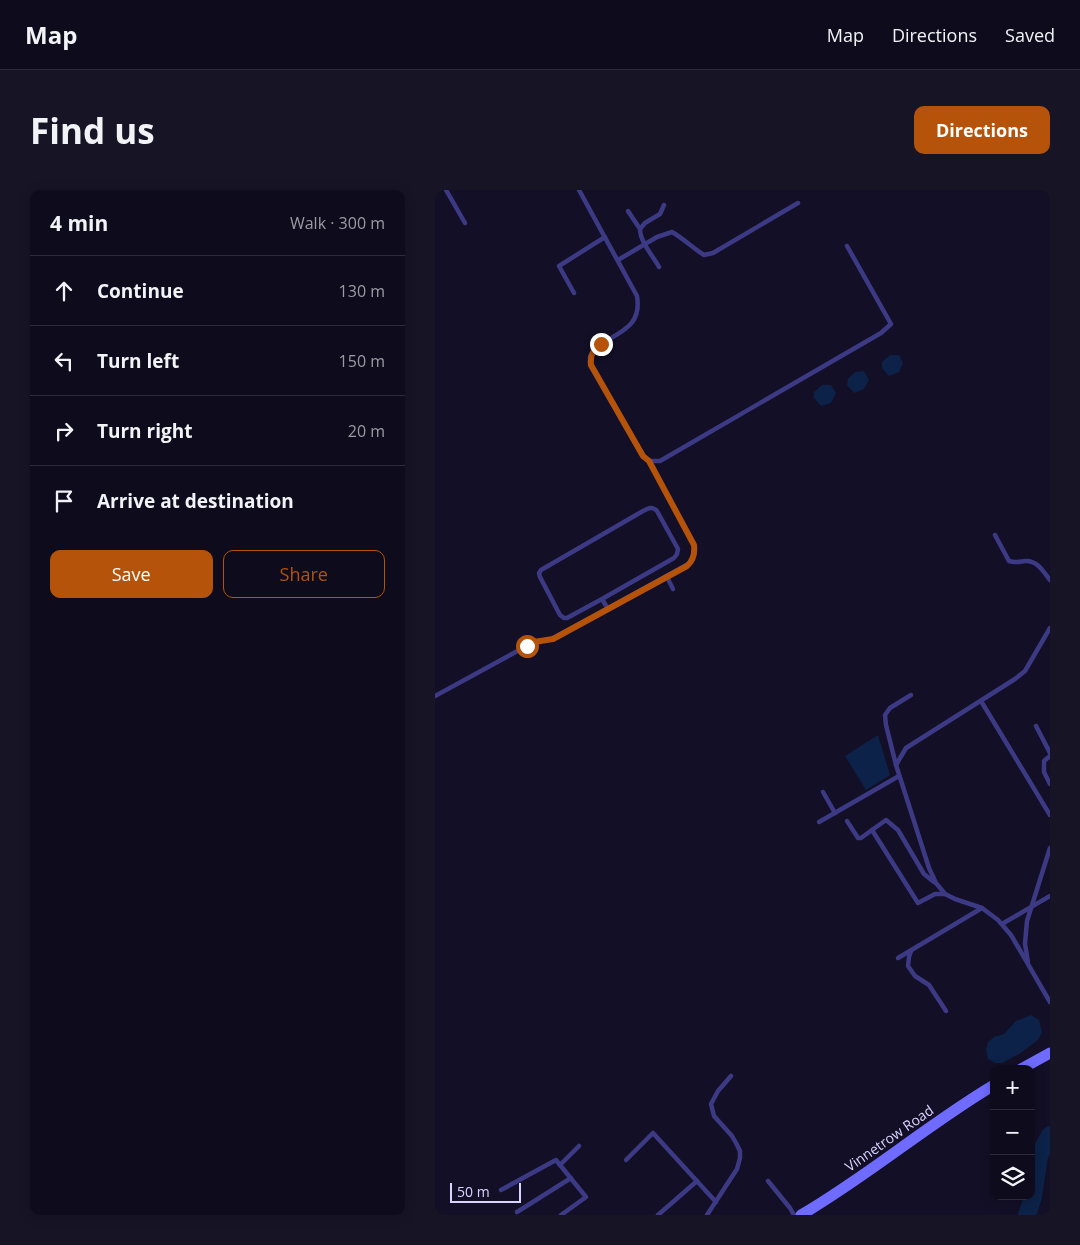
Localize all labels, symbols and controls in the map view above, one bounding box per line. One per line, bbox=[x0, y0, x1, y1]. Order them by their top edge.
text: Map bbox=[25, 18, 77, 51]
text: Map bbox=[827, 23, 864, 47]
text: Directions bbox=[892, 23, 977, 47]
text: Saved bbox=[1005, 23, 1055, 47]
button: Directions bbox=[914, 106, 1050, 154]
text: Find us bbox=[30, 107, 155, 154]
text: 4 min bbox=[50, 209, 108, 237]
text: Walk · 300 m bbox=[290, 212, 385, 234]
icon: ahead bbox=[50, 277, 78, 305]
text: Continue bbox=[97, 278, 184, 304]
text: 130 m bbox=[339, 280, 385, 302]
route end bbox=[590, 333, 613, 356]
icon: left bbox=[50, 347, 78, 375]
text: Turn left bbox=[97, 348, 179, 374]
text: 150 m bbox=[339, 350, 385, 372]
icon: right bbox=[50, 417, 78, 445]
text: Turn right bbox=[97, 418, 192, 444]
text: 20 m bbox=[348, 420, 385, 442]
icon: arrive bbox=[50, 487, 78, 515]
text: Arrive at destination bbox=[97, 488, 294, 514]
button: Save bbox=[50, 550, 213, 598]
button: Share bbox=[223, 550, 385, 598]
route start bbox=[516, 635, 539, 658]
map controls bbox=[990, 1065, 1035, 1200]
button: + bbox=[990, 1065, 1035, 1110]
street label: Vinnetrow Road bbox=[841, 1100, 937, 1176]
button: − bbox=[990, 1110, 1035, 1155]
button: layers bbox=[990, 1155, 1035, 1200]
scale bar bbox=[450, 1180, 521, 1203]
text: 50 m bbox=[457, 1182, 490, 1201]

